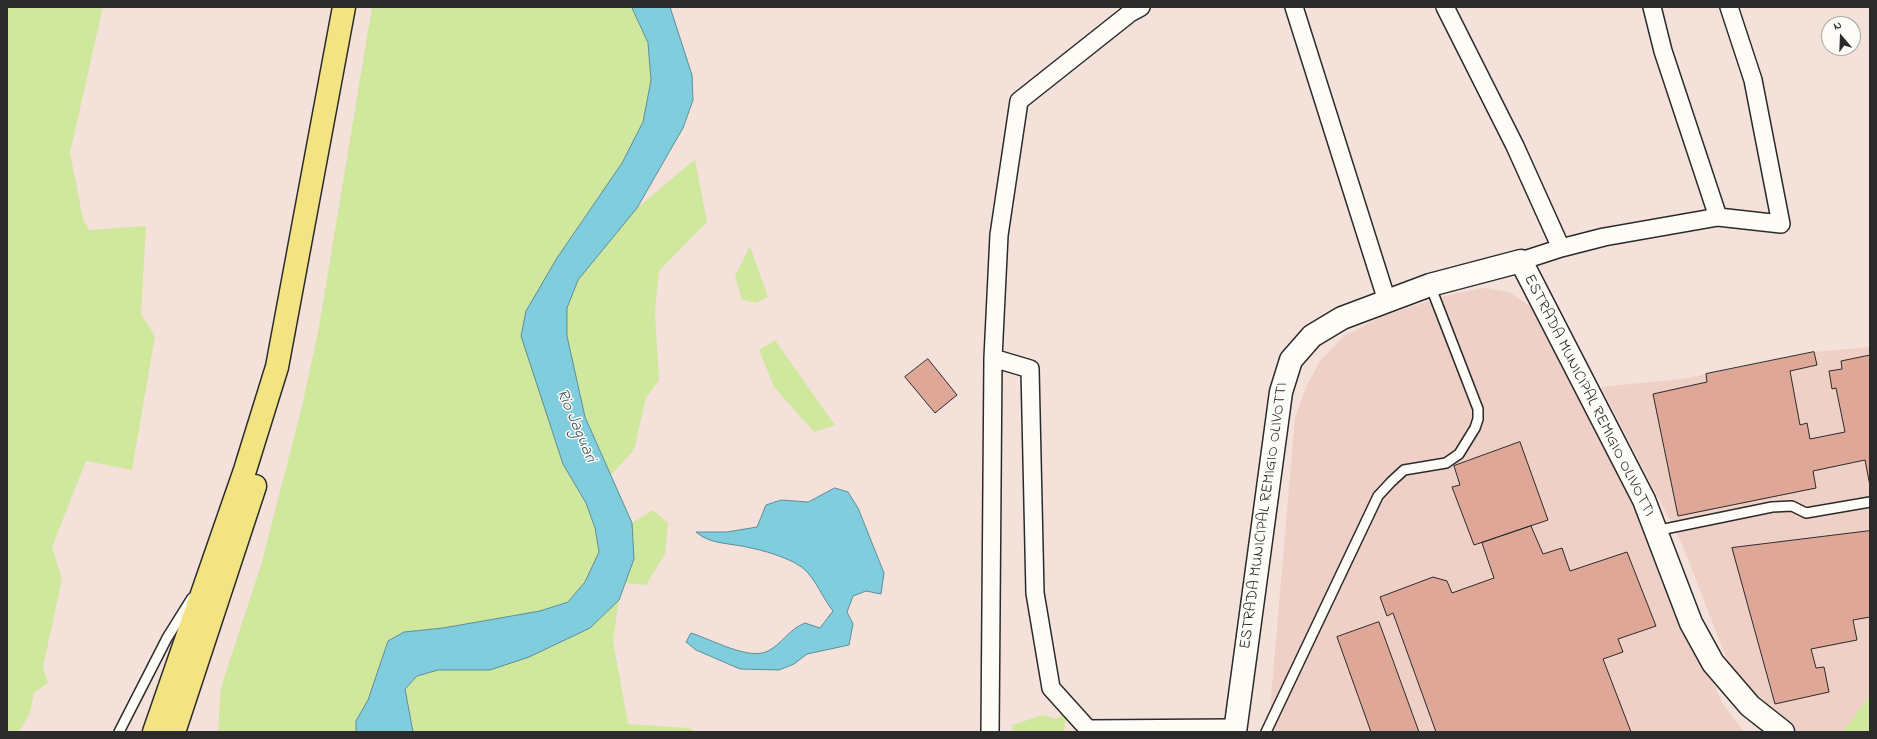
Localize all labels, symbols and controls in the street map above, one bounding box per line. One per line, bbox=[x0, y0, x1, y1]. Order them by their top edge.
north arrow bbox=[1821, 16, 1861, 56]
text: N bbox=[1831, 17, 1844, 34]
street label: ESTRADA MUNICIPAL REMIGIO OLIVOTTI bbox=[1518, 272, 1658, 520]
street label: ESTRADA MUNICIPAL REMIGIO OLIVOTTI bbox=[1237, 381, 1293, 651]
water label: Rio Jaguari bbox=[550, 386, 600, 466]

